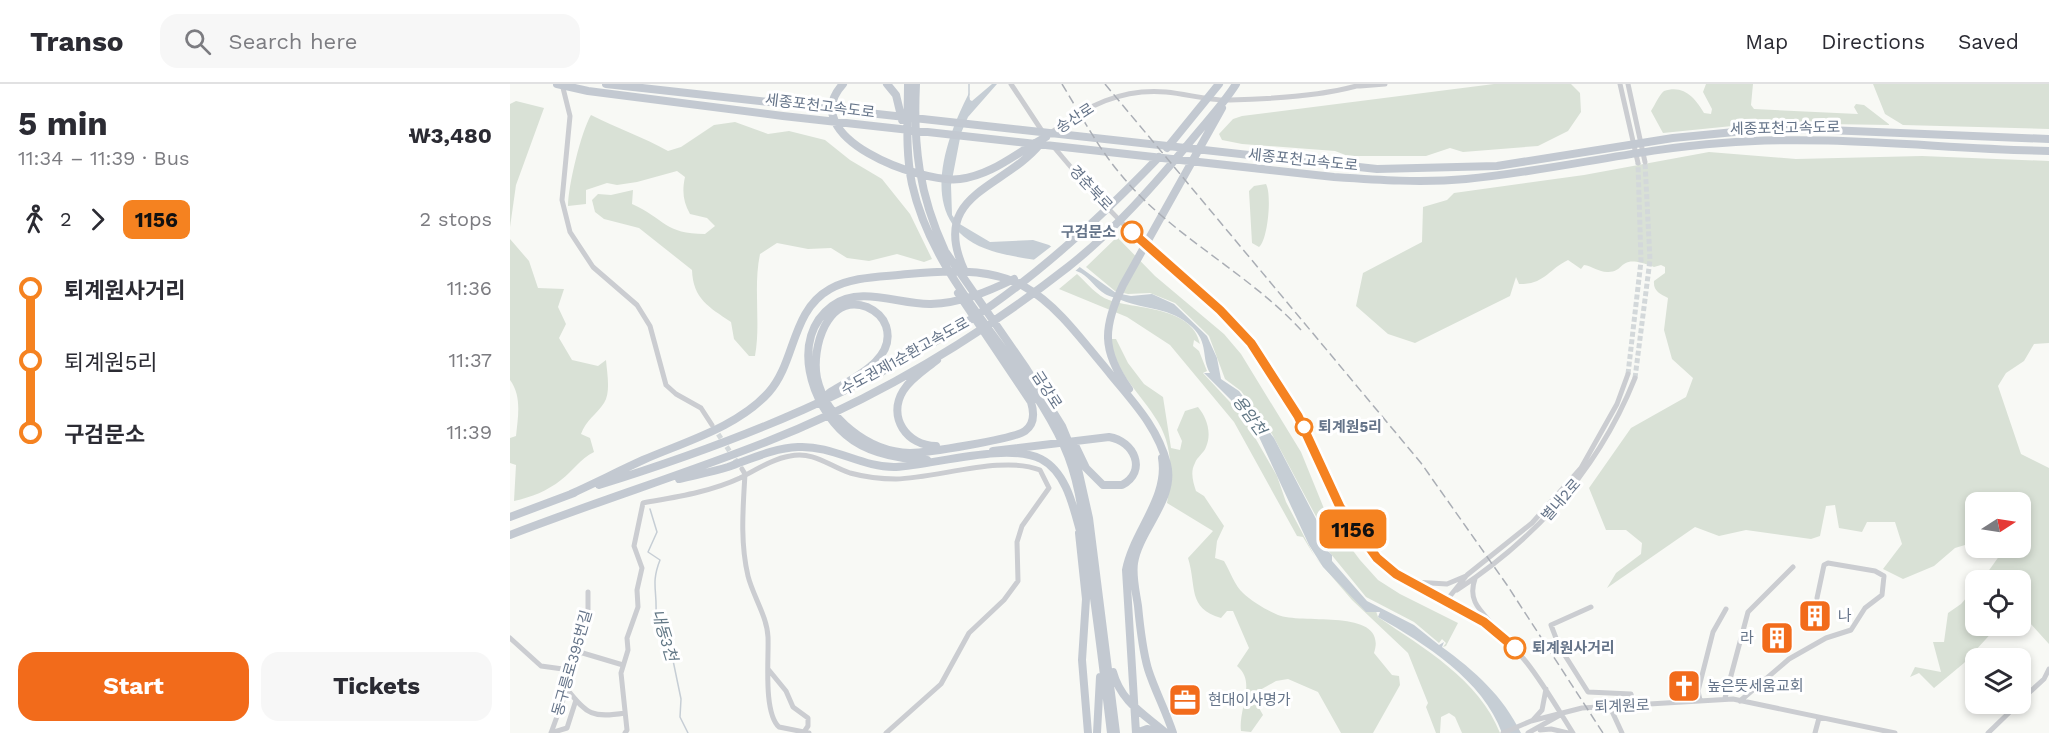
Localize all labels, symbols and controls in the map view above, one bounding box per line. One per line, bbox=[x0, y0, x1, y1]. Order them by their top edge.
search box bbox=[160, 14, 580, 68]
text: Transo bbox=[30, 25, 124, 58]
icon: search bbox=[181, 25, 214, 58]
text: Search here bbox=[229, 29, 358, 54]
text: Map bbox=[1745, 29, 1788, 54]
text: Directions bbox=[1821, 29, 1925, 54]
text: Saved bbox=[1958, 29, 2019, 54]
street label: 세종포천고속도로 bbox=[764, 90, 876, 122]
street label: 송산로 bbox=[1053, 99, 1097, 137]
text: 5 min bbox=[18, 104, 108, 143]
street label: 세종포천고속도로 bbox=[1730, 118, 1840, 138]
text: ₩3,480 bbox=[409, 123, 492, 148]
street label: 세종포천고속도로 bbox=[1247, 145, 1359, 175]
text: 11:34 – 11:39 · Bus bbox=[18, 146, 190, 170]
street label: 경춘북로 bbox=[1066, 162, 1116, 214]
icon: walk bbox=[18, 203, 51, 236]
icon: forward bbox=[81, 203, 114, 236]
text: 2 bbox=[60, 207, 72, 231]
text: 1156 bbox=[135, 207, 178, 232]
text: 2 stops bbox=[420, 207, 492, 231]
marker: 구검문소 bbox=[1121, 221, 1143, 243]
place label: 구검문소 bbox=[1061, 223, 1116, 241]
text: 11:36 bbox=[447, 276, 492, 300]
text: 퇴계원사거리 bbox=[64, 278, 185, 303]
street label: 수도권제1순환고속도로 bbox=[838, 313, 972, 399]
text: 11:37 bbox=[448, 348, 492, 372]
text: 퇴계원5리 bbox=[64, 350, 158, 375]
street label: 금강로 bbox=[1028, 368, 1066, 412]
water label: 용암천 bbox=[1229, 392, 1272, 441]
marker: 퇴계원5리 bbox=[1295, 418, 1313, 436]
place label: 퇴계원5리 bbox=[1318, 418, 1382, 436]
text: 11:39 bbox=[446, 420, 492, 444]
text: 구검문소 bbox=[64, 422, 145, 447]
street label: 별내2로 bbox=[1538, 475, 1584, 525]
north arrow bbox=[1965, 492, 2031, 558]
map controls bbox=[1965, 492, 2031, 714]
line badge: 1156 bbox=[1311, 510, 1395, 548]
text: 1156 bbox=[1331, 517, 1375, 542]
button: locate bbox=[1965, 570, 2031, 636]
building icon: 나 bbox=[1797, 598, 1833, 634]
water label: 내동3천 bbox=[648, 607, 682, 666]
place label: 나 bbox=[1838, 607, 1852, 625]
street label: 동구릉로395번길 bbox=[548, 608, 596, 718]
building icon: 라 bbox=[1759, 620, 1795, 656]
place label: 라 bbox=[1740, 629, 1754, 647]
marker: 퇴계원사거리 bbox=[1504, 637, 1526, 659]
place label: 퇴계원사거리 bbox=[1532, 639, 1615, 657]
button: layers bbox=[1965, 648, 2031, 714]
button: Start bbox=[18, 652, 249, 721]
button: Tickets bbox=[261, 652, 492, 721]
church icon: 높은뜻세움교회 bbox=[1666, 668, 1702, 704]
place label: 높은뜻세움교회 bbox=[1707, 677, 1804, 695]
office icon: 현대이사명가 bbox=[1167, 682, 1203, 718]
place label: 현대이사명가 bbox=[1208, 691, 1291, 709]
street label: 퇴계원로 bbox=[1594, 696, 1650, 716]

